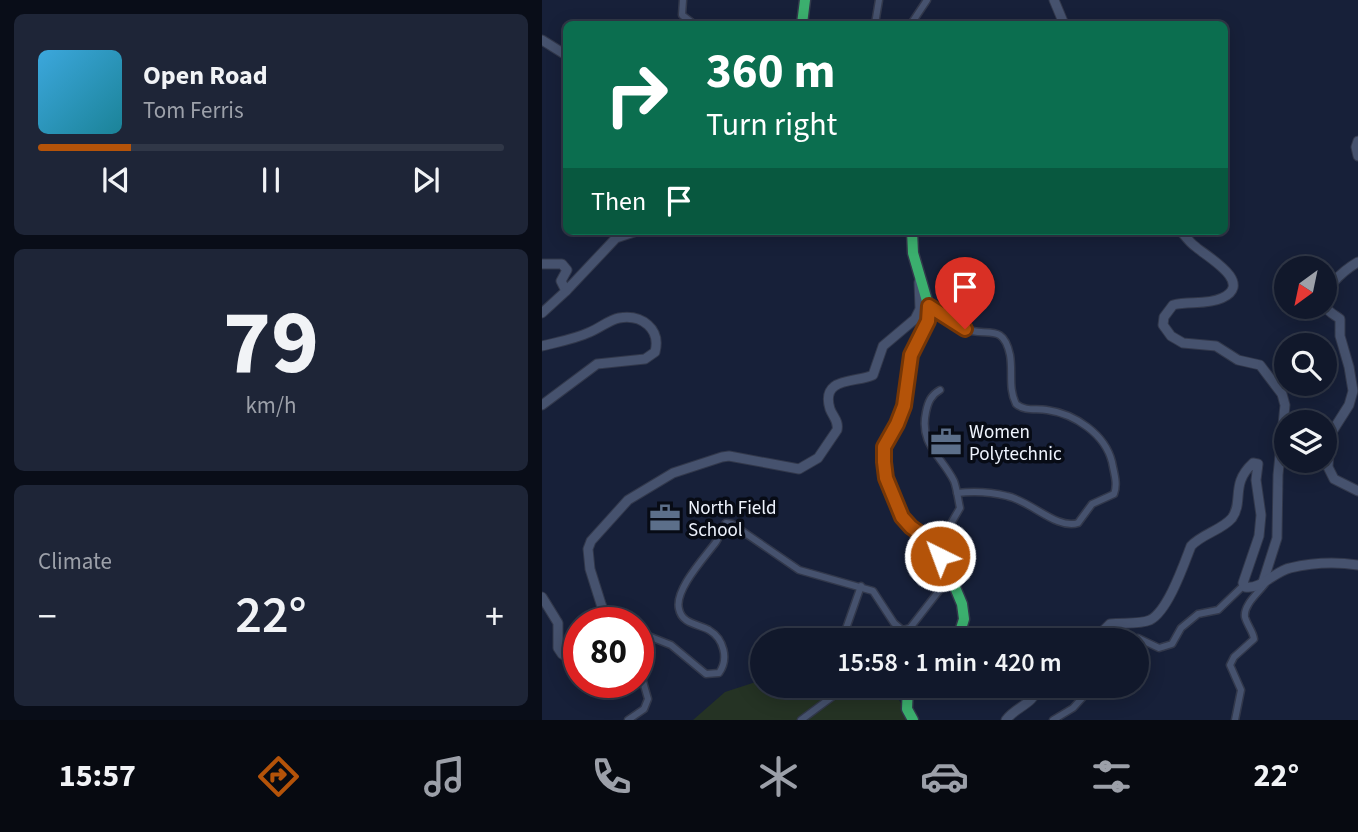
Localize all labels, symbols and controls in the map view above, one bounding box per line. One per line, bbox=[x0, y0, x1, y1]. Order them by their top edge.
text: 360 m bbox=[706, 37, 835, 107]
icon: right bbox=[591, 49, 682, 140]
text: Open Road bbox=[143, 57, 268, 94]
text: Tom Ferris bbox=[143, 94, 244, 127]
text: Turn right bbox=[706, 102, 837, 148]
icon: previous bbox=[97, 161, 135, 199]
icon: pause bbox=[252, 161, 290, 199]
icon: next bbox=[407, 161, 445, 199]
icon: arrive bbox=[660, 182, 698, 220]
text: Then bbox=[591, 183, 646, 220]
north arrow bbox=[1274, 256, 1336, 318]
map controls bbox=[1274, 256, 1337, 473]
pin bbox=[935, 257, 995, 329]
icon: arrive bbox=[946, 268, 984, 306]
text: 79 bbox=[223, 279, 319, 408]
button: search bbox=[1274, 333, 1337, 396]
text: km/h bbox=[245, 389, 297, 422]
button: layers bbox=[1274, 410, 1337, 473]
place label: Women Polytechnic bbox=[969, 419, 1062, 468]
office icon: Women Polytechnic bbox=[929, 425, 963, 459]
place label: North Field School bbox=[688, 495, 777, 544]
office icon: North Field School bbox=[648, 501, 682, 535]
position arrow bbox=[903, 519, 977, 593]
text: Climate bbox=[38, 545, 112, 578]
text: 22° bbox=[235, 579, 307, 653]
text: − bbox=[38, 590, 57, 644]
text: + bbox=[485, 590, 504, 644]
speed limit sign: 80 bbox=[563, 607, 654, 698]
text: 15:58 · 1 min · 420 m bbox=[837, 644, 1062, 681]
icon: directions bbox=[254, 752, 303, 801]
icon: music bbox=[420, 752, 469, 801]
icon: phone bbox=[587, 752, 636, 801]
icon: climate bbox=[754, 752, 803, 801]
icon: car bbox=[920, 752, 969, 801]
icon: filters bbox=[1087, 752, 1136, 801]
text: 15:57 bbox=[59, 753, 136, 799]
text: 22° bbox=[1254, 753, 1299, 799]

